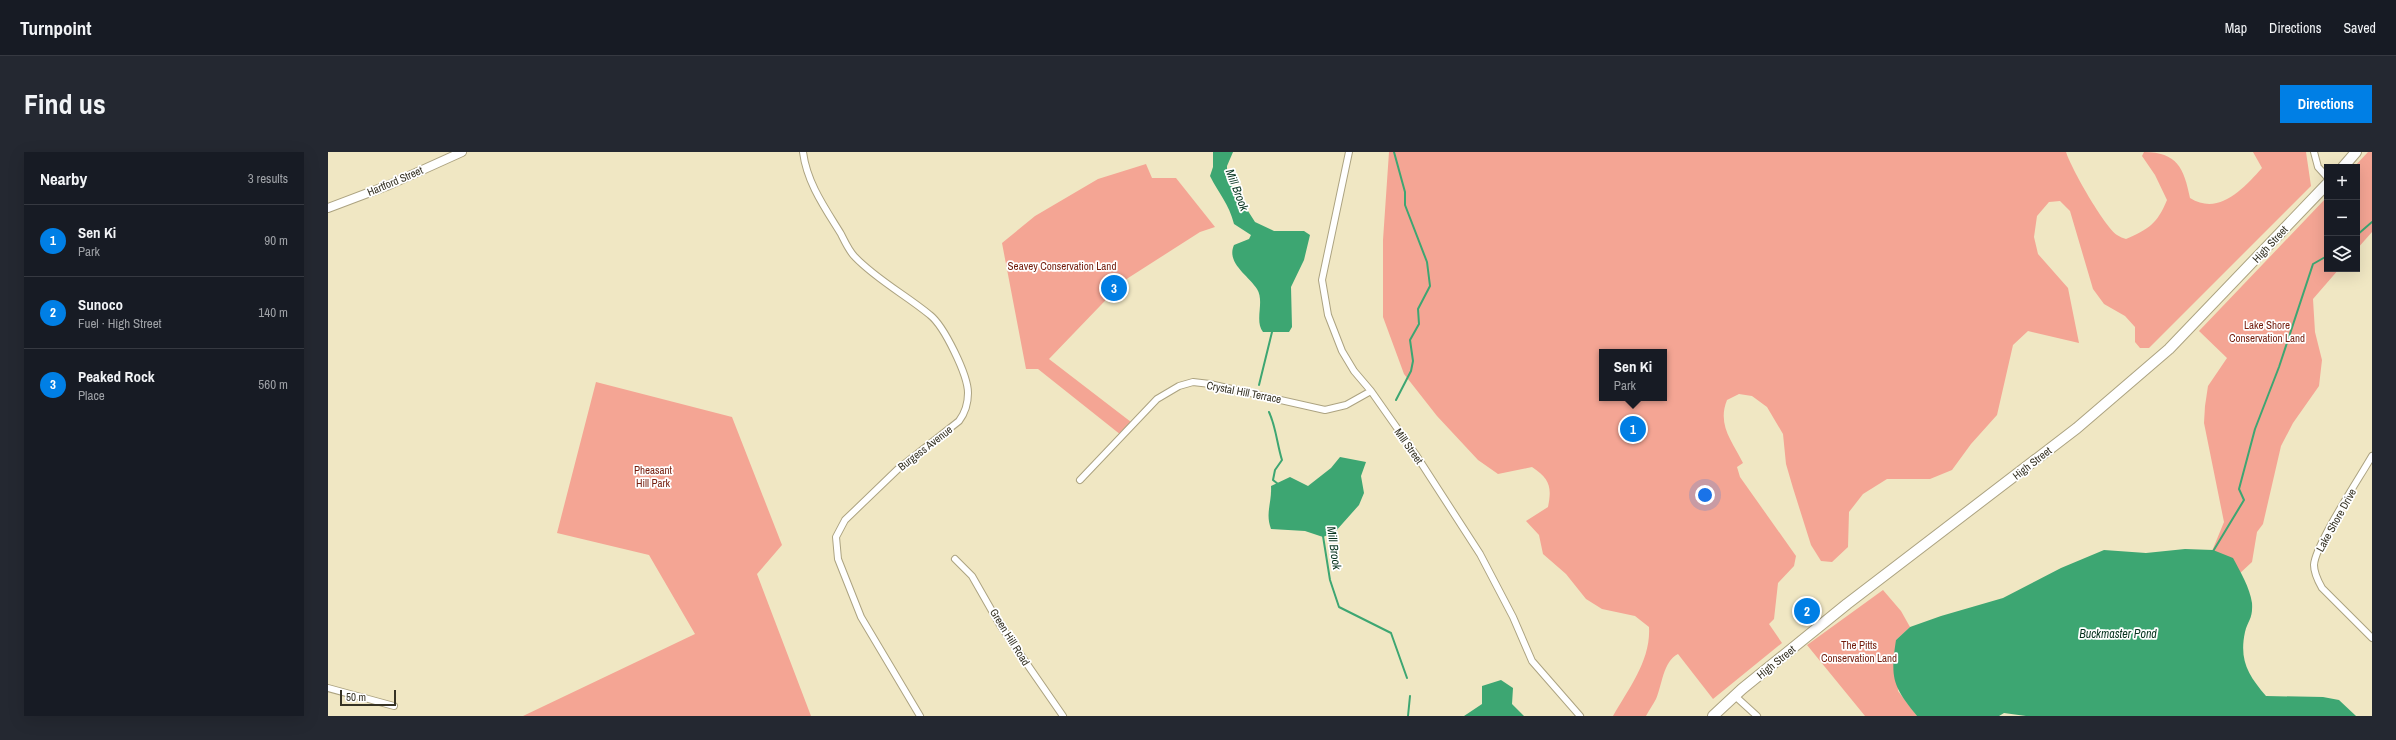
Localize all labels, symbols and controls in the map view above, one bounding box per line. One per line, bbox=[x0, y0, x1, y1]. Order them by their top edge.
text: Turnpoint bbox=[20, 15, 92, 41]
text: Map bbox=[2225, 19, 2247, 37]
text: Directions bbox=[2269, 19, 2321, 37]
text: Saved bbox=[2343, 19, 2376, 37]
text: Find us bbox=[24, 85, 106, 123]
button: Directions bbox=[2280, 85, 2372, 123]
street label: Hartford Street bbox=[365, 163, 425, 199]
map controls bbox=[2324, 164, 2360, 272]
button: + bbox=[2324, 164, 2360, 200]
text: Nearby bbox=[40, 167, 87, 190]
water label: Mill Brook bbox=[1222, 167, 1253, 214]
text: 3 results bbox=[248, 170, 288, 187]
button: − bbox=[2324, 200, 2360, 236]
text: Sen Ki bbox=[78, 222, 116, 243]
street label: High Street bbox=[2249, 222, 2291, 265]
text: 1 bbox=[50, 232, 56, 249]
text: 90 m bbox=[264, 232, 288, 249]
button: layers bbox=[2324, 236, 2360, 272]
text: Park bbox=[78, 243, 100, 260]
park label: Seavey Conservation Land bbox=[1008, 259, 1116, 273]
pin: 3 bbox=[1101, 273, 1127, 303]
text: Sunoco bbox=[78, 294, 123, 315]
text: 2 bbox=[50, 304, 56, 321]
text: 140 m bbox=[258, 304, 288, 321]
text: Fuel · High Street bbox=[78, 315, 162, 332]
park label: Lake Shore Conservation Land bbox=[2229, 318, 2305, 345]
popup bbox=[1599, 349, 1667, 401]
text: Sen Ki bbox=[1614, 356, 1652, 377]
text: Peaked Rock bbox=[78, 366, 155, 387]
text: 3 bbox=[50, 376, 56, 393]
text: 560 m bbox=[258, 376, 288, 393]
text: Park bbox=[1614, 377, 1636, 394]
street label: Crystal Hill Terrace bbox=[1205, 378, 1283, 406]
text: Place bbox=[78, 387, 105, 404]
pin: 1 bbox=[1620, 414, 1646, 444]
street label: Burgess Avenue bbox=[895, 422, 955, 474]
street label: Mill Street bbox=[1392, 425, 1427, 467]
street label: High Street bbox=[2010, 443, 2055, 483]
park label: Pheasant Hill Park bbox=[634, 463, 673, 490]
your location bbox=[1695, 485, 1715, 505]
street label: Lake Shore Drive bbox=[2313, 486, 2359, 554]
water label: Mill Brook bbox=[1323, 525, 1345, 572]
pin: 2 bbox=[1794, 596, 1820, 626]
street label: Green Hill Road bbox=[987, 606, 1033, 668]
water label: Buckmaster Pond bbox=[2079, 626, 2157, 642]
park label: The Pitts Conservation Land bbox=[1821, 638, 1897, 665]
street label: High Street bbox=[1754, 642, 1799, 682]
scale bar bbox=[340, 688, 396, 707]
text: 50 m bbox=[346, 690, 366, 704]

